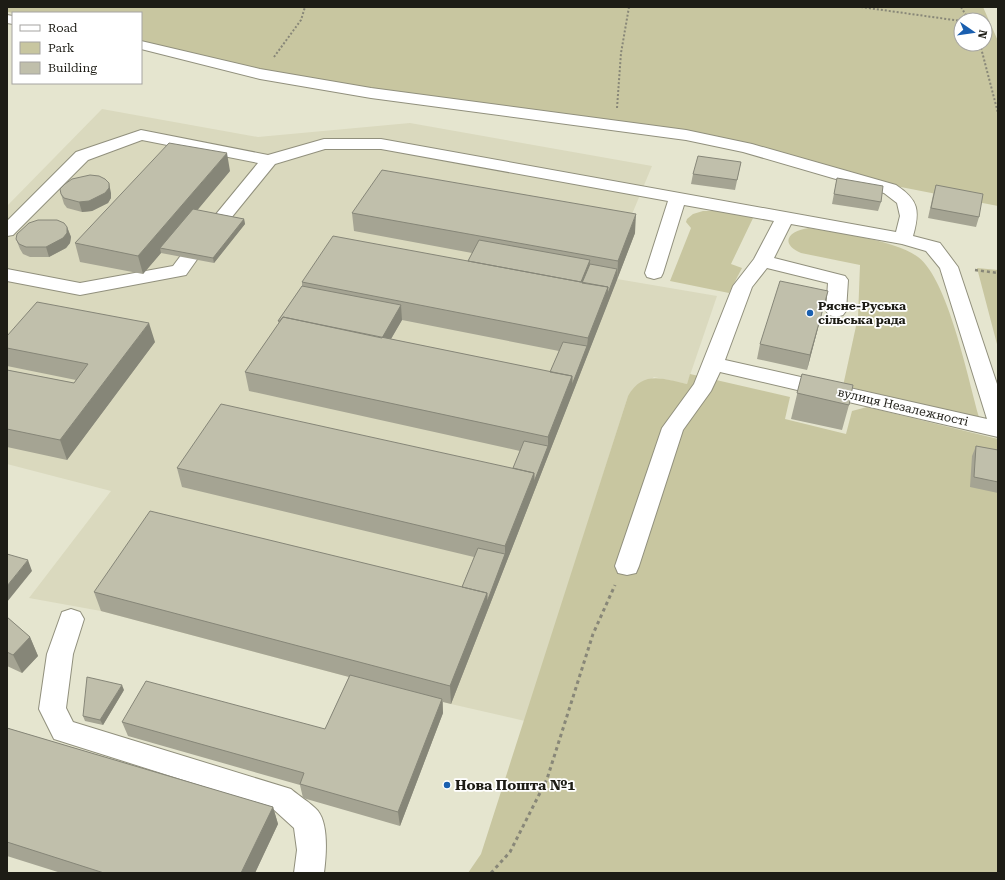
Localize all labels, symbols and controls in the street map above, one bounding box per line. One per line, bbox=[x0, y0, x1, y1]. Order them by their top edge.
legend bbox=[12, 12, 142, 84]
north arrow bbox=[953, 12, 993, 52]
text: Road bbox=[48, 21, 78, 35]
text: N bbox=[975, 29, 990, 40]
text: Park bbox=[48, 41, 75, 55]
text: Building bbox=[48, 61, 97, 75]
place label: Рясне-Руська сільська рада bbox=[818, 299, 906, 327]
marker: Рясне-Руська сільська рада bbox=[805, 308, 815, 318]
street label: вулиця Незалежності bbox=[836, 385, 970, 429]
place label: Нова Пошта №1 bbox=[455, 777, 575, 793]
marker: Нова Пошта №1 bbox=[442, 780, 452, 790]

